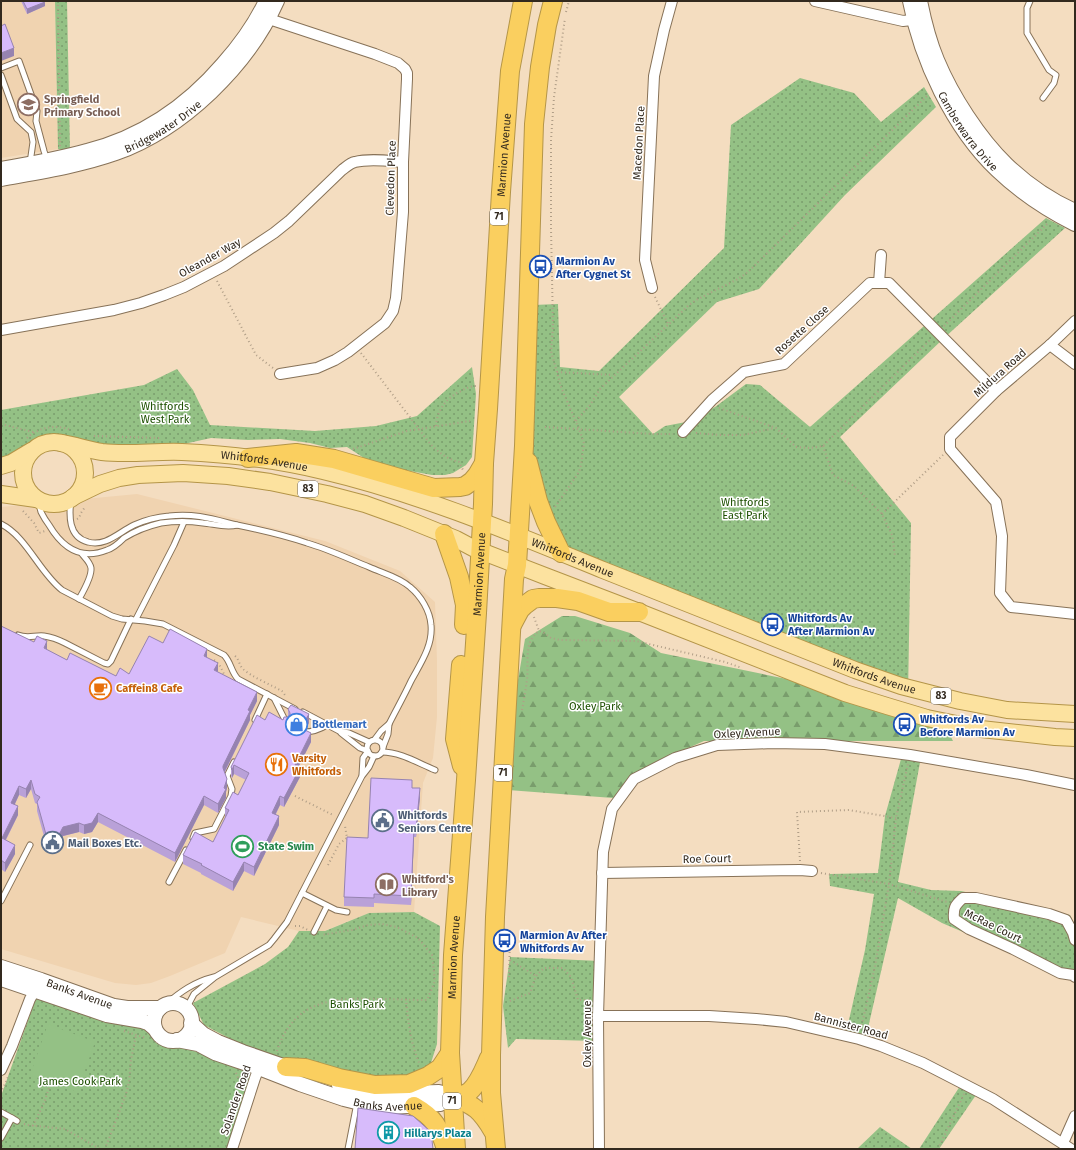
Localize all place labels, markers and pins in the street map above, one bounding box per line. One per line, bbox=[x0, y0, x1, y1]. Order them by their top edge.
school or university icon: Springfield Primary School bbox=[16, 92, 42, 118]
place label: Springfield Primary School bbox=[44, 93, 121, 119]
bus stop icon: Marmion Av After Cygnet St bbox=[527, 254, 553, 280]
place label: Marmion Av After Cygnet St bbox=[555, 255, 632, 281]
bus stop icon: Whitfords Av After Marmion Av bbox=[760, 611, 786, 637]
place label: Whitfords Av After Marmion Av bbox=[787, 612, 875, 638]
cafe icon: Caffein8 Cafe bbox=[87, 675, 113, 701]
place label: Caffein8 Cafe bbox=[116, 682, 183, 695]
shop icon: Bottlemart bbox=[283, 711, 309, 737]
bus stop icon: Whitfords Av Before Marmion Av bbox=[892, 712, 918, 738]
place label: Whitfords Av Before Marmion Av bbox=[920, 713, 1015, 739]
place label: Bottlemart bbox=[312, 718, 368, 731]
restaurant icon: Varsity Whitfords bbox=[263, 751, 289, 777]
place label: Varsity Whitfords bbox=[291, 752, 342, 778]
public building icon: Whitfords Seniors Centre bbox=[370, 808, 396, 834]
place label: Whitfords Seniors Centre bbox=[398, 809, 471, 835]
public building icon: Mail Boxes Etc. bbox=[40, 830, 66, 856]
sports icon: State Swim bbox=[229, 833, 255, 859]
place label: Mail Boxes Etc. bbox=[68, 837, 142, 850]
place label: State Swim bbox=[258, 840, 314, 853]
library icon: Whitford's Library bbox=[374, 872, 400, 898]
place label: Whitford's Library bbox=[402, 873, 454, 899]
bus stop icon: Marmion Av After Whitfords Av bbox=[492, 928, 518, 954]
place label: Marmion Av After Whitfords Av bbox=[520, 929, 607, 955]
building icon: Hillarys Plaza bbox=[376, 1120, 402, 1146]
place label: Hillarys Plaza bbox=[404, 1127, 472, 1140]

